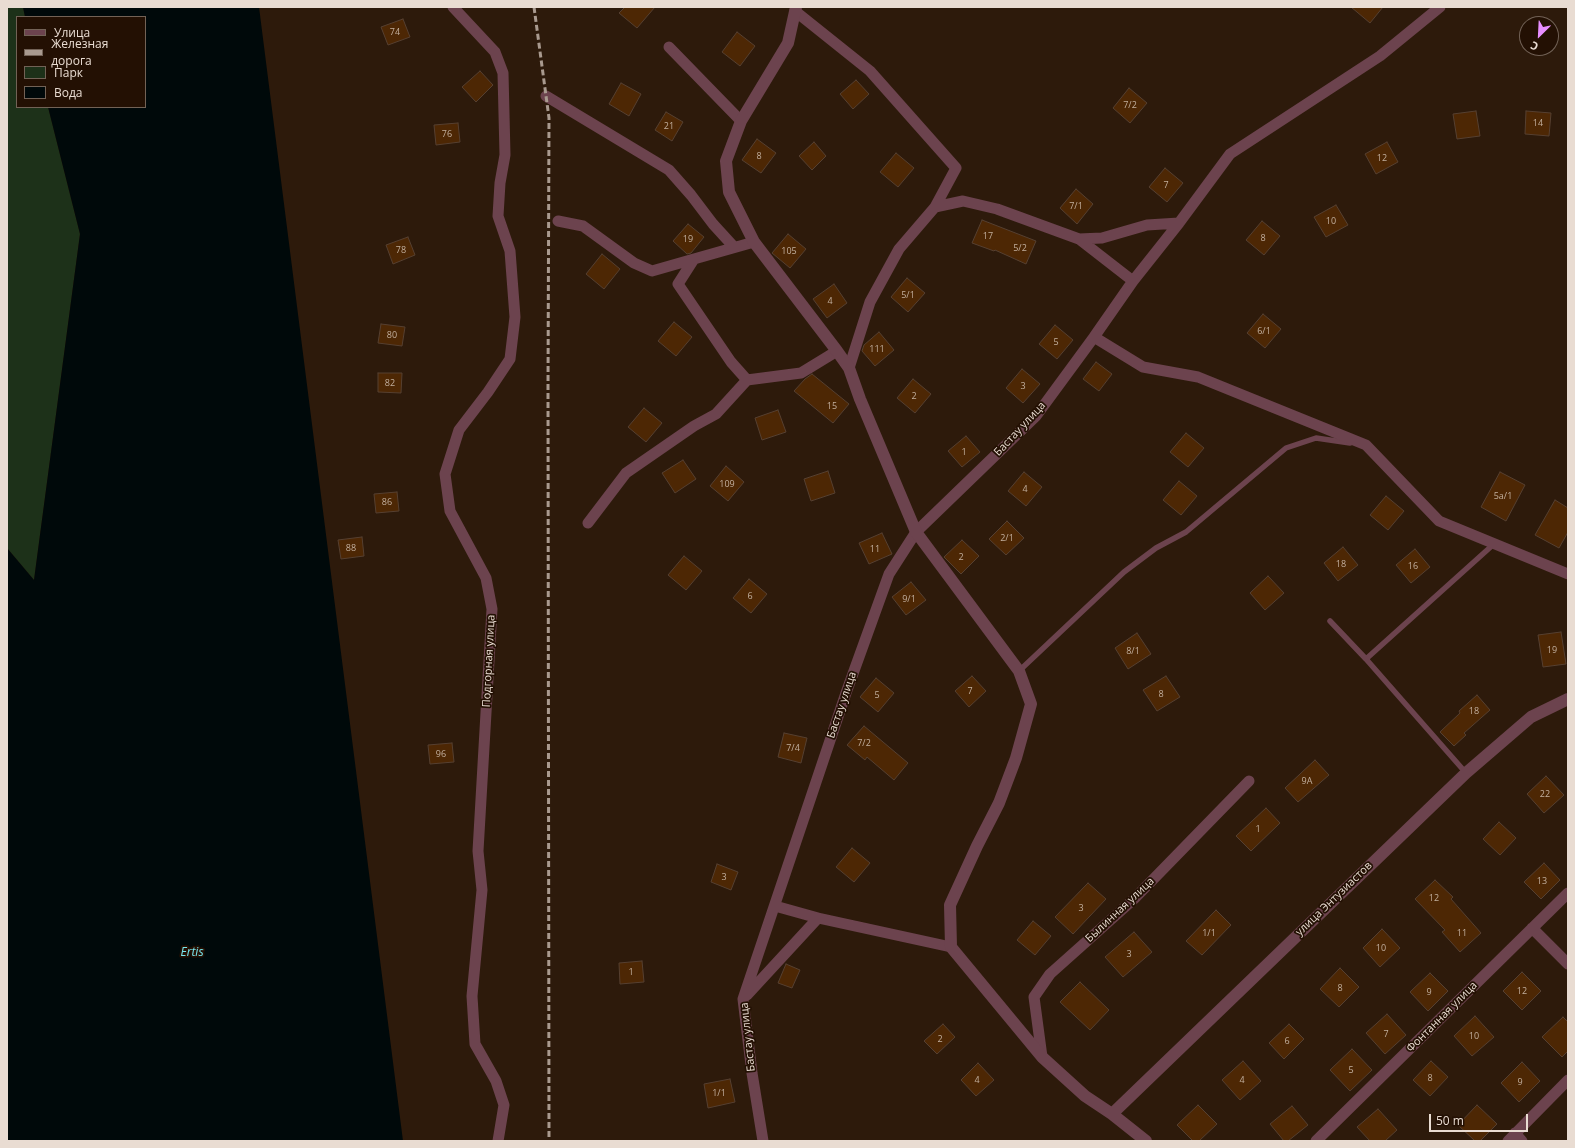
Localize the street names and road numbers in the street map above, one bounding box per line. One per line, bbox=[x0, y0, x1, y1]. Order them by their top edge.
street label: Бастау улица bbox=[991, 399, 1049, 459]
street label: Подгорная улица bbox=[480, 614, 498, 708]
street label: Бастау улица bbox=[824, 670, 860, 740]
street label: улица Энтузиастов bbox=[1293, 859, 1375, 939]
street label: Былинная улица bbox=[1083, 875, 1157, 945]
street label: Фонтанная улица bbox=[1404, 979, 1480, 1055]
street label: Бастау улица bbox=[738, 1002, 758, 1072]

